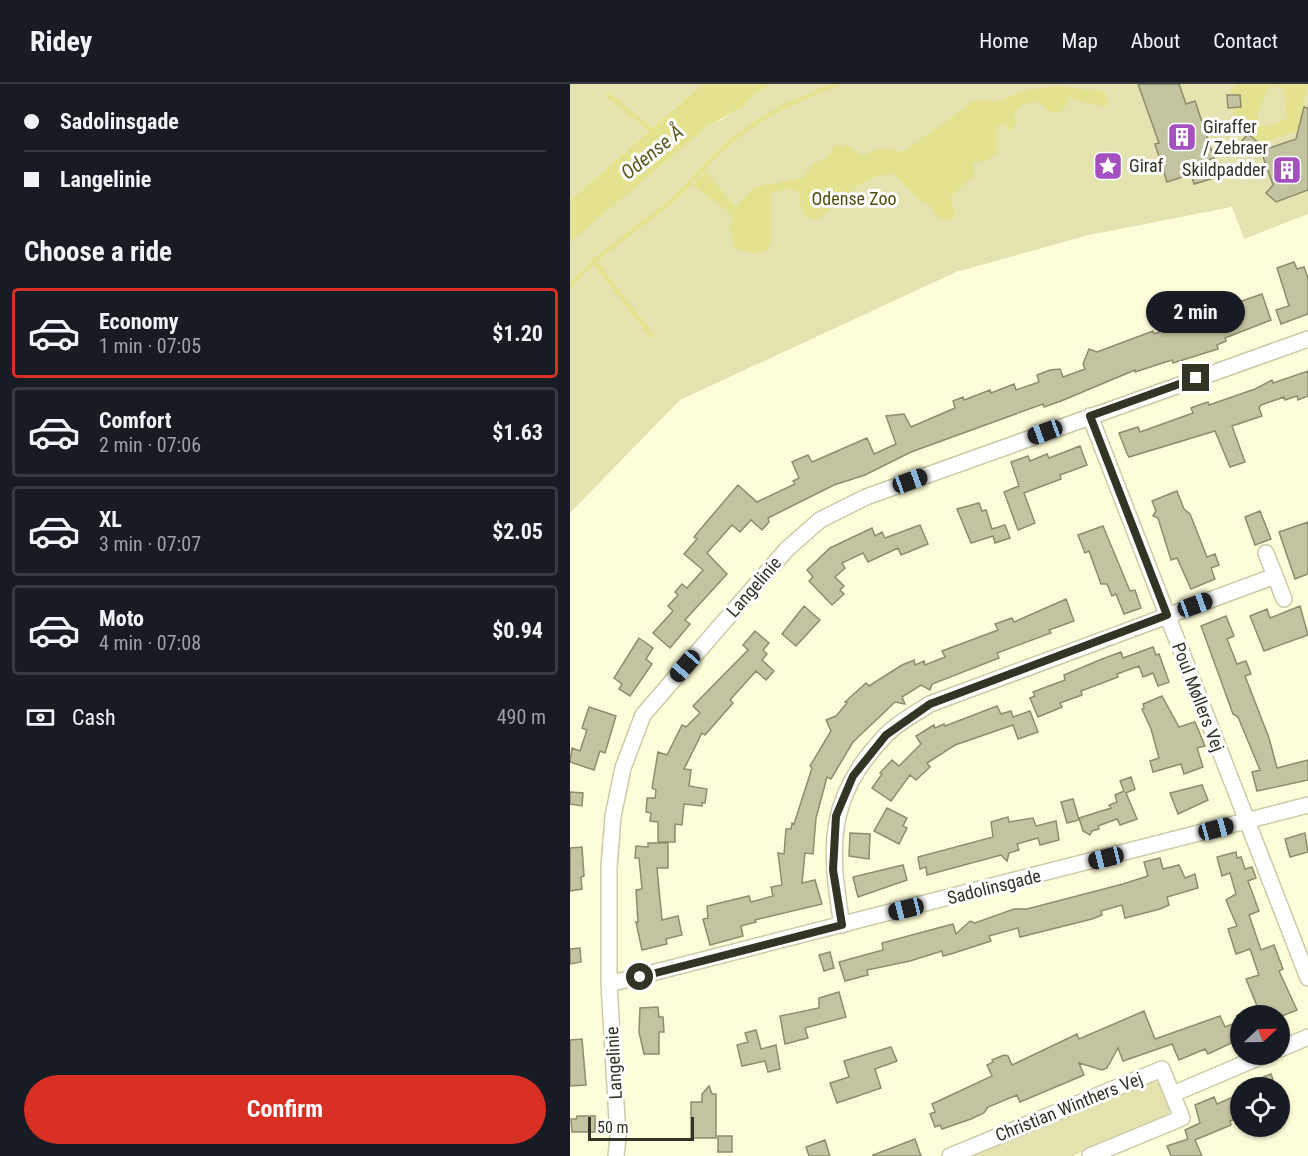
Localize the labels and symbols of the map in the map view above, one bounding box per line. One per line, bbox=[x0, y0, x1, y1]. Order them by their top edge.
place label: Giraffer / Zebraer bbox=[1203, 116, 1269, 158]
water label: Odense Å bbox=[616, 120, 688, 184]
building icon: Giraffer / Zebraer bbox=[1166, 121, 1198, 153]
place icon: Giraf bbox=[1092, 150, 1124, 182]
building icon: Skildpadder bbox=[1271, 154, 1303, 186]
place label: Giraf bbox=[1129, 155, 1164, 176]
place label: Skildpadder bbox=[1182, 159, 1267, 180]
park label: Odense Zoo bbox=[812, 188, 896, 209]
callout: 2 min bbox=[1146, 291, 1246, 333]
route end bbox=[1182, 364, 1209, 391]
car bbox=[1025, 417, 1065, 447]
car bbox=[890, 466, 930, 496]
street label: Langelinie bbox=[722, 552, 785, 621]
car bbox=[1175, 590, 1215, 620]
street label: Poul Møllers Vej bbox=[1168, 639, 1229, 754]
car bbox=[666, 647, 704, 685]
car bbox=[1196, 816, 1236, 842]
car bbox=[1086, 845, 1126, 871]
street label: Sadolinsgade bbox=[945, 865, 1043, 908]
car bbox=[886, 896, 926, 922]
route start bbox=[626, 963, 653, 990]
north arrow bbox=[1230, 1005, 1290, 1065]
street label: Langelinie bbox=[601, 1026, 626, 1100]
street label: Christian Winthers Vej bbox=[992, 1067, 1145, 1146]
scale bar bbox=[588, 1114, 694, 1142]

